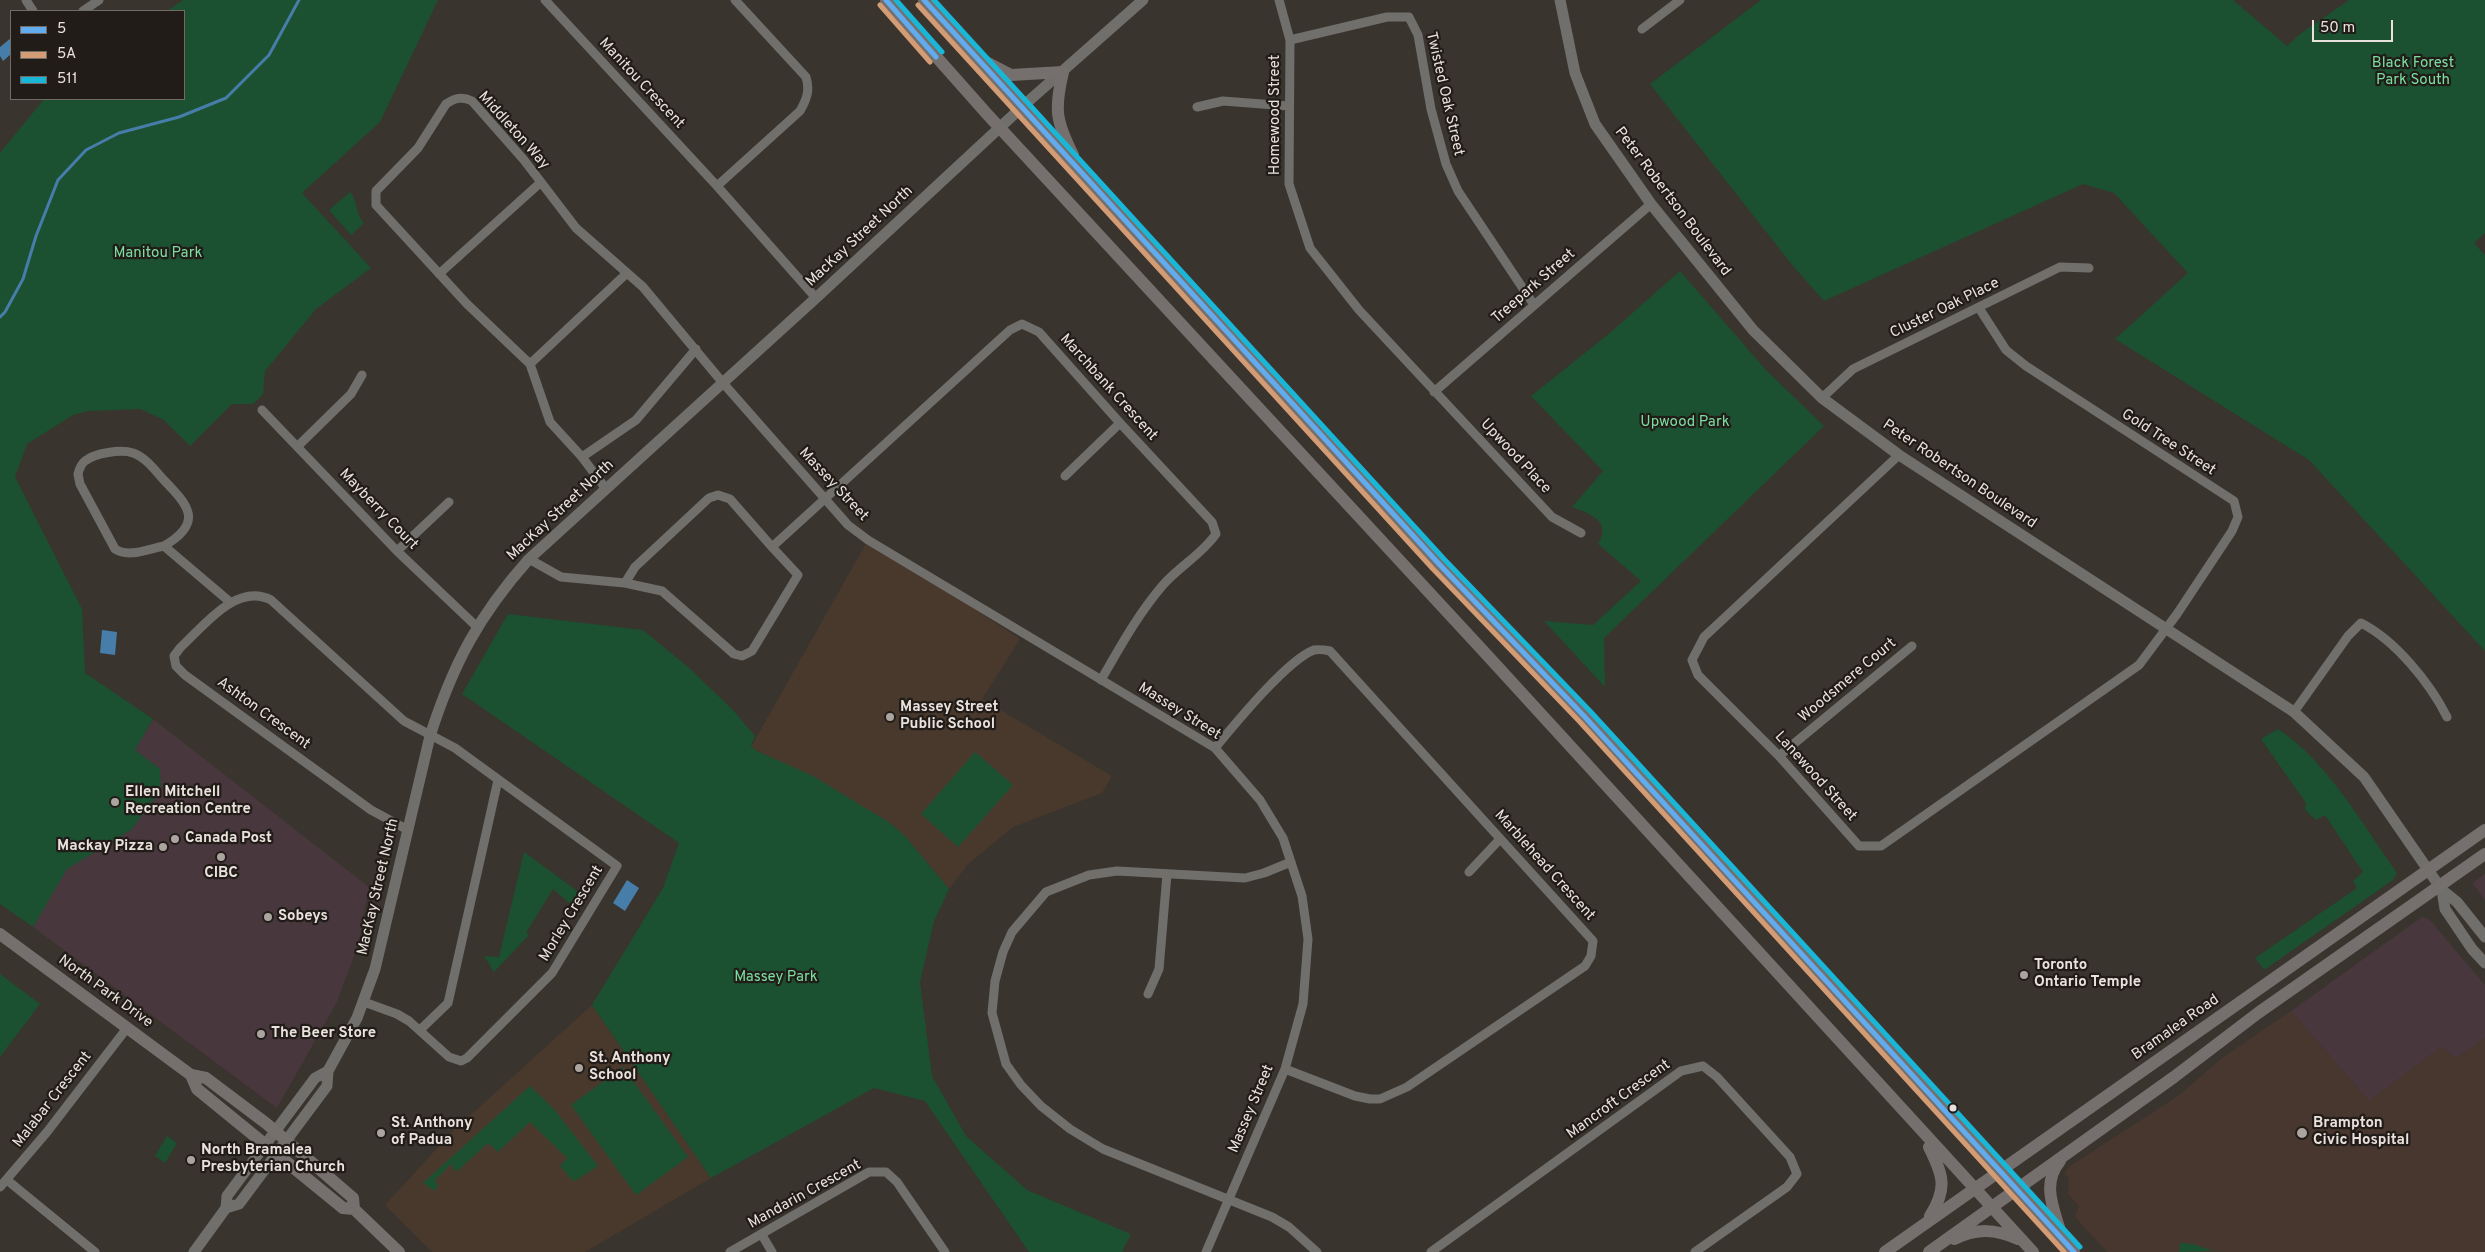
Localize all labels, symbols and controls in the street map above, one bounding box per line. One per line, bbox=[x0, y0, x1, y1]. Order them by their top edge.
legend bbox=[10, 10, 185, 100]
scale bar bbox=[2315, 10, 2396, 42]
text: 50 m bbox=[2320, 19, 2355, 38]
text: 5 bbox=[57, 20, 66, 39]
street label: Twisted Oak Street bbox=[1421, 30, 1467, 158]
street label: Manitou Crescent bbox=[594, 35, 688, 133]
text: 5A bbox=[57, 45, 76, 64]
street label: Homewood Street bbox=[1267, 55, 1285, 175]
park label: Black Forest Park South bbox=[2372, 55, 2454, 90]
text: 511 bbox=[57, 70, 78, 89]
street label: Middleton Way bbox=[473, 88, 553, 174]
street label: Peter Robertson Boulevard bbox=[1610, 124, 1734, 280]
street label: MacKay Street North bbox=[803, 183, 917, 291]
park label: Manitou Park bbox=[114, 245, 202, 263]
street label: Treepark Street bbox=[1489, 246, 1579, 328]
street label: Cluster Oak Place bbox=[1887, 275, 2003, 343]
street label: Marchbank Crescent bbox=[1055, 331, 1161, 445]
street label: Gold Tree Street bbox=[2118, 406, 2218, 480]
park label: Upwood Park bbox=[1640, 414, 1730, 432]
street label: Upwood Place bbox=[1476, 416, 1554, 498]
street label: Peter Robertson Boulevard bbox=[1879, 417, 2039, 533]
street label: Massey Street bbox=[794, 445, 872, 525]
street label: MacKay Street North bbox=[504, 457, 618, 565]
street label: Mayberry Court bbox=[335, 466, 421, 554]
street label: Woodsmere Court bbox=[1796, 635, 1900, 727]
street label: Ashton Crescent bbox=[213, 674, 313, 754]
street label: Massey Street bbox=[1134, 679, 1224, 745]
place label: Massey Street Public School bbox=[900, 699, 998, 734]
marker: Massey Street Public School bbox=[884, 711, 896, 723]
street label: Lanewood Street bbox=[1770, 729, 1860, 825]
place label: Ellen Mitchell Recreation Centre bbox=[125, 784, 251, 819]
marker: Ellen Mitchell Recreation Centre bbox=[109, 796, 121, 808]
street label: Marblehead Crescent bbox=[1490, 807, 1598, 925]
street label: MacKay Street North bbox=[354, 817, 404, 957]
place label: Canada Post bbox=[185, 830, 272, 848]
marker: Canada Post bbox=[169, 833, 181, 845]
place label: Mackay Pizza bbox=[57, 838, 153, 856]
marker: Mackay Pizza bbox=[157, 841, 169, 853]
marker: CIBC bbox=[215, 851, 227, 863]
street label: Morley Crescent bbox=[536, 863, 608, 965]
place label: CIBC bbox=[204, 865, 238, 883]
place label: Sobeys bbox=[278, 908, 328, 926]
marker: Sobeys bbox=[262, 911, 274, 923]
street label: North Park Drive bbox=[54, 952, 156, 1032]
place label: Toronto Ontario Temple bbox=[2034, 957, 2141, 992]
park label: Massey Park bbox=[734, 969, 818, 987]
marker: Toronto Ontario Temple bbox=[2018, 969, 2030, 981]
street label: Bramalea Road bbox=[2129, 991, 2223, 1065]
place label: The Beer Store bbox=[271, 1025, 376, 1043]
marker: The Beer Store bbox=[255, 1028, 267, 1040]
street label: Malabar Crescent bbox=[10, 1048, 96, 1152]
place label: St. Anthony School bbox=[589, 1050, 671, 1085]
street label: Mancroft Crescent bbox=[1564, 1056, 1674, 1144]
marker: St. Anthony School bbox=[573, 1062, 585, 1074]
street label: Massey Street bbox=[1225, 1062, 1279, 1156]
unlabelled marker bbox=[1948, 1103, 1958, 1113]
place label: St. Anthony of Padua bbox=[391, 1115, 473, 1150]
place label: Brampton Civic Hospital bbox=[2313, 1115, 2409, 1150]
marker: Brampton Civic Hospital bbox=[2295, 1126, 2309, 1140]
marker: St. Anthony of Padua bbox=[375, 1127, 387, 1139]
place label: North Bramalea Presbyterian Church bbox=[201, 1142, 345, 1177]
marker: North Bramalea Presbyterian Church bbox=[185, 1154, 197, 1166]
street label: Mandarin Crescent bbox=[745, 1157, 865, 1233]

